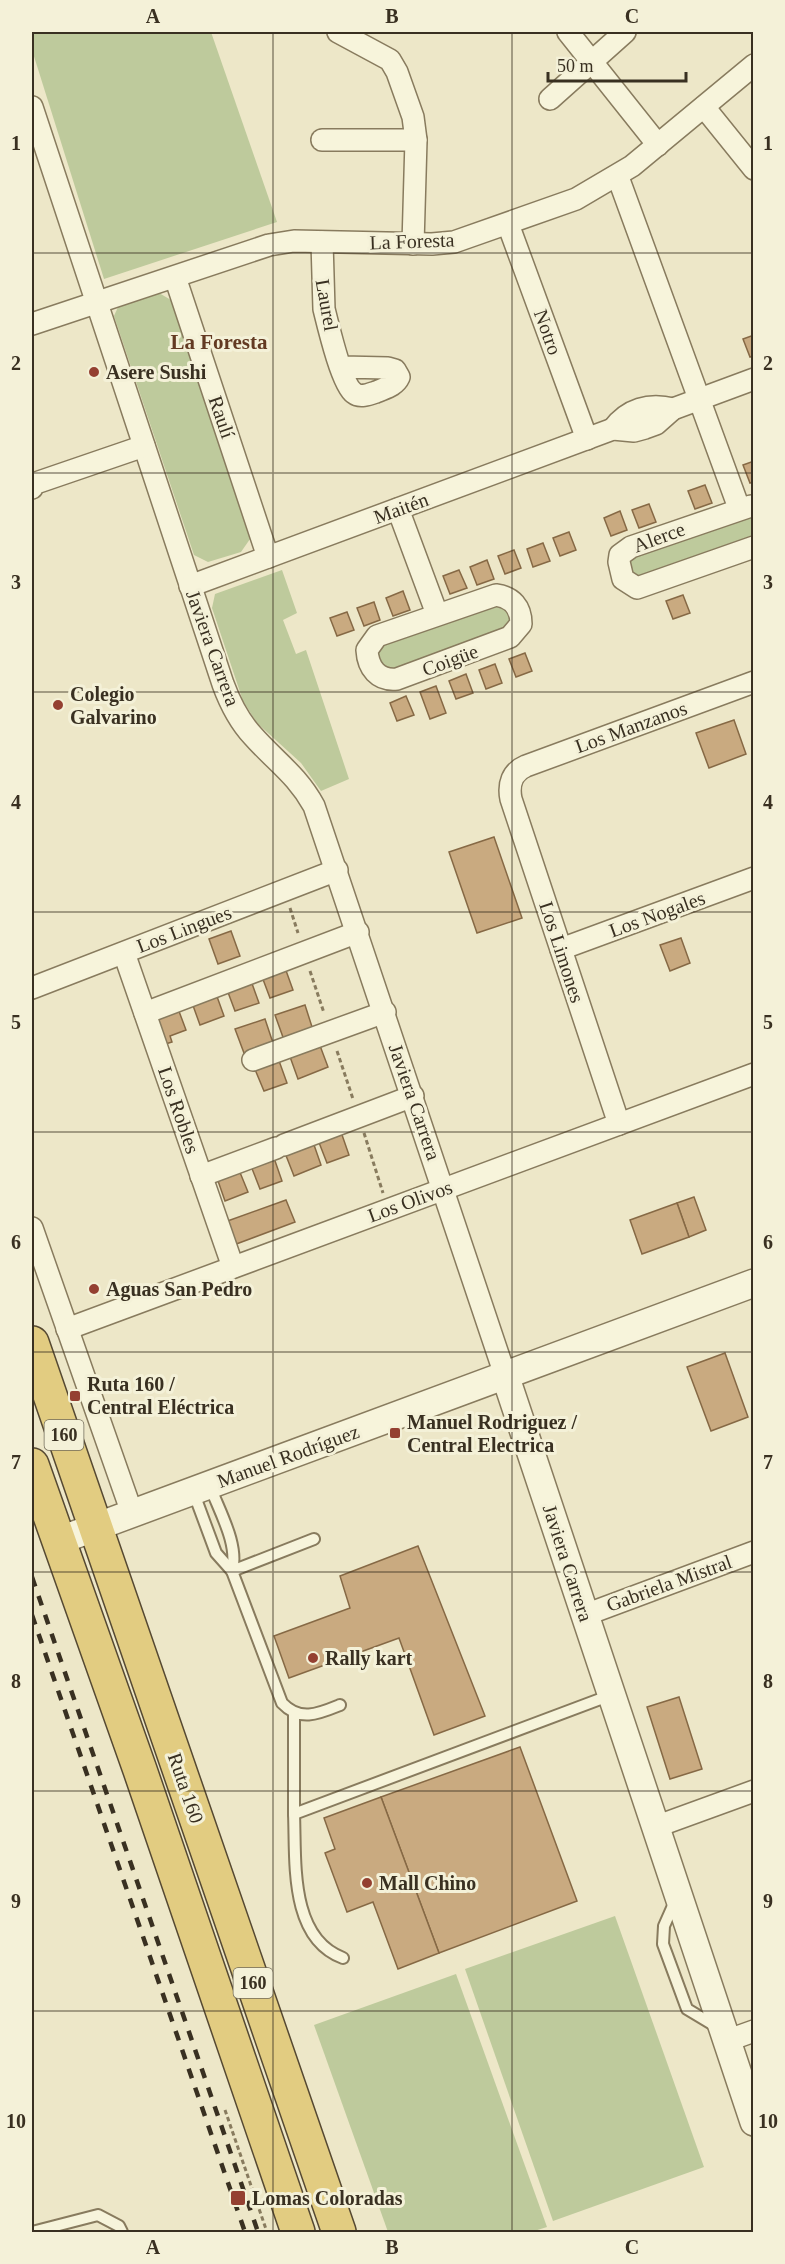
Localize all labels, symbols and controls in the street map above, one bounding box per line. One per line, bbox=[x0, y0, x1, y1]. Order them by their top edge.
text: A bbox=[146, 5, 161, 27]
text: B bbox=[385, 5, 399, 27]
text: C bbox=[625, 5, 639, 27]
scale bar bbox=[548, 45, 686, 83]
text: 50 m bbox=[557, 56, 594, 76]
text: 1 bbox=[11, 132, 21, 154]
text: 1 bbox=[763, 132, 773, 154]
street label: La Foresta bbox=[369, 229, 455, 253]
street label: Laurel bbox=[312, 277, 342, 333]
street label: Notro bbox=[530, 306, 566, 358]
district label: La Foresta bbox=[170, 330, 268, 354]
text: 2 bbox=[11, 352, 21, 374]
text: 2 bbox=[763, 352, 773, 374]
place label: Asere Sushi bbox=[106, 361, 207, 383]
marker: Asere Sushi bbox=[87, 365, 101, 379]
street label: Raulí bbox=[205, 393, 240, 441]
street label: Maitén bbox=[371, 488, 431, 528]
street label: Alerce bbox=[630, 518, 688, 556]
text: 3 bbox=[11, 571, 21, 593]
text: 3 bbox=[763, 571, 773, 593]
street label: Javiera Carrera bbox=[182, 587, 244, 709]
street label: Coigüe bbox=[419, 640, 481, 681]
place label: Colegio Galvarino bbox=[70, 683, 157, 728]
street label: Los Manzanos bbox=[572, 697, 690, 757]
marker: Colegio Galvarino bbox=[51, 698, 65, 712]
text: 4 bbox=[11, 791, 21, 813]
text: 4 bbox=[763, 791, 773, 813]
street label: Los Nogales bbox=[606, 886, 709, 942]
street label: Los Limones bbox=[535, 899, 589, 1006]
street label: Los Lingues bbox=[134, 901, 235, 958]
text: 5 bbox=[11, 1011, 21, 1033]
text: 5 bbox=[763, 1011, 773, 1033]
street label: Javiera Carrera bbox=[385, 1041, 445, 1163]
street label: Los Robles bbox=[154, 1064, 204, 1157]
street label: Los Olivos bbox=[365, 1175, 455, 1226]
text: 6 bbox=[11, 1231, 21, 1253]
text: 6 bbox=[763, 1231, 773, 1253]
place label: Aguas San Pedro bbox=[106, 1278, 252, 1301]
marker: Aguas San Pedro bbox=[87, 1282, 101, 1296]
place label: Ruta 160 / Central Eléctrica bbox=[87, 1373, 234, 1418]
marker: Ruta 160 / Central Eléctrica bbox=[68, 1389, 82, 1403]
place label: Manuel Rodriguez / Central Electrica bbox=[407, 1411, 577, 1456]
road number: 160 bbox=[44, 1420, 84, 1450]
street label: Manuel Rodríguez bbox=[214, 1420, 362, 1493]
marker: Manuel Rodriguez / Central Electrica bbox=[388, 1426, 402, 1440]
text: 7 bbox=[11, 1451, 21, 1473]
text: 7 bbox=[763, 1451, 773, 1473]
street label: Javiera Carrera bbox=[539, 1502, 597, 1624]
street label: Gabriela Mistral bbox=[603, 1550, 735, 1616]
place label: Rally kart bbox=[325, 1647, 413, 1670]
marker: Rally kart bbox=[306, 1651, 320, 1665]
text: 8 bbox=[11, 1670, 21, 1692]
text: 8 bbox=[763, 1670, 773, 1692]
street label: Ruta 160 bbox=[164, 1750, 208, 1826]
place label: Mall Chino bbox=[379, 1872, 476, 1894]
marker: Mall Chino bbox=[360, 1876, 374, 1890]
text: 9 bbox=[11, 1890, 21, 1912]
text: 9 bbox=[763, 1890, 773, 1912]
road number: 160 bbox=[234, 1968, 272, 1998]
text: 10 bbox=[6, 2110, 26, 2132]
text: 10 bbox=[758, 2110, 778, 2132]
place label: Lomas Coloradas bbox=[252, 2187, 403, 2209]
marker: Lomas Coloradas bbox=[229, 2189, 247, 2207]
text: A bbox=[146, 2236, 161, 2258]
text: B bbox=[385, 2236, 399, 2258]
text: C bbox=[625, 2236, 639, 2258]

